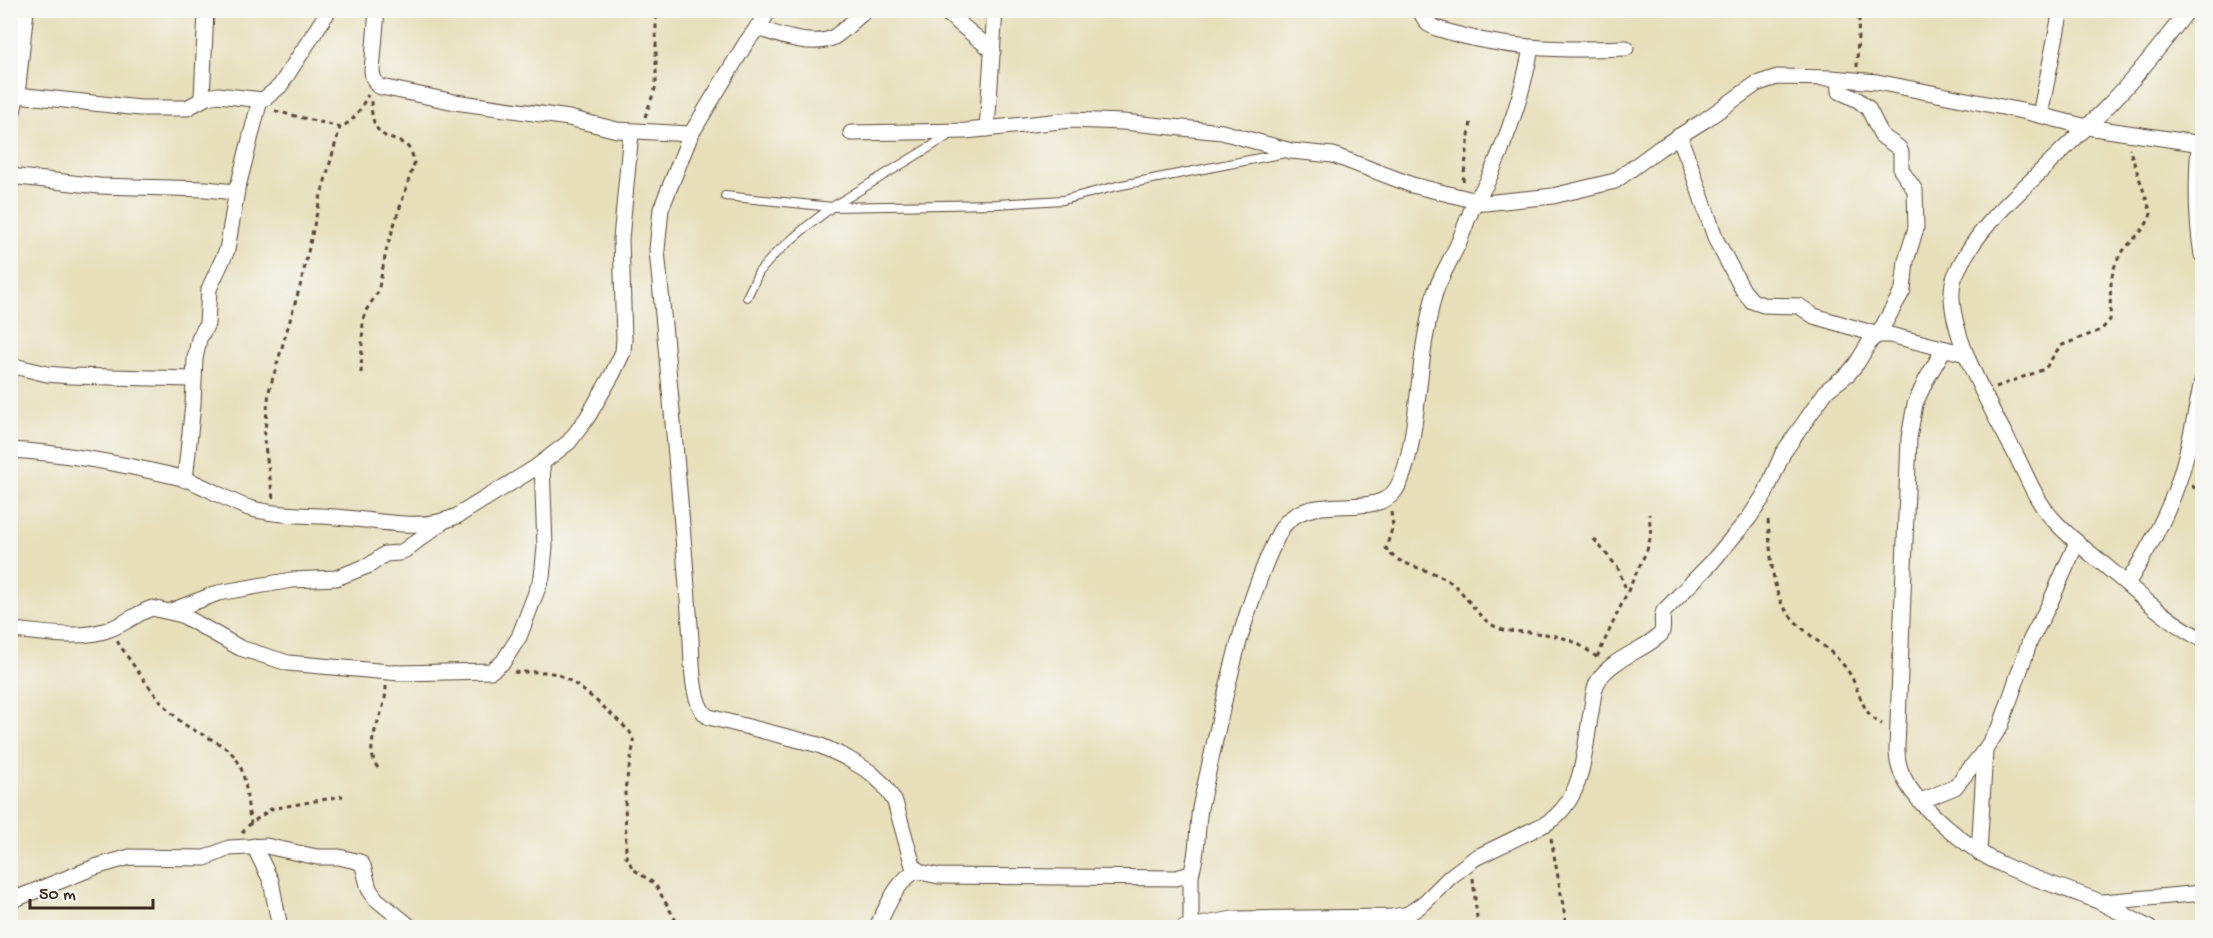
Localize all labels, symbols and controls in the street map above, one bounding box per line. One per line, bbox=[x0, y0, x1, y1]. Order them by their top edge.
scale bar bbox=[30, 872, 153, 910]
text: 50 m bbox=[39, 885, 76, 906]

